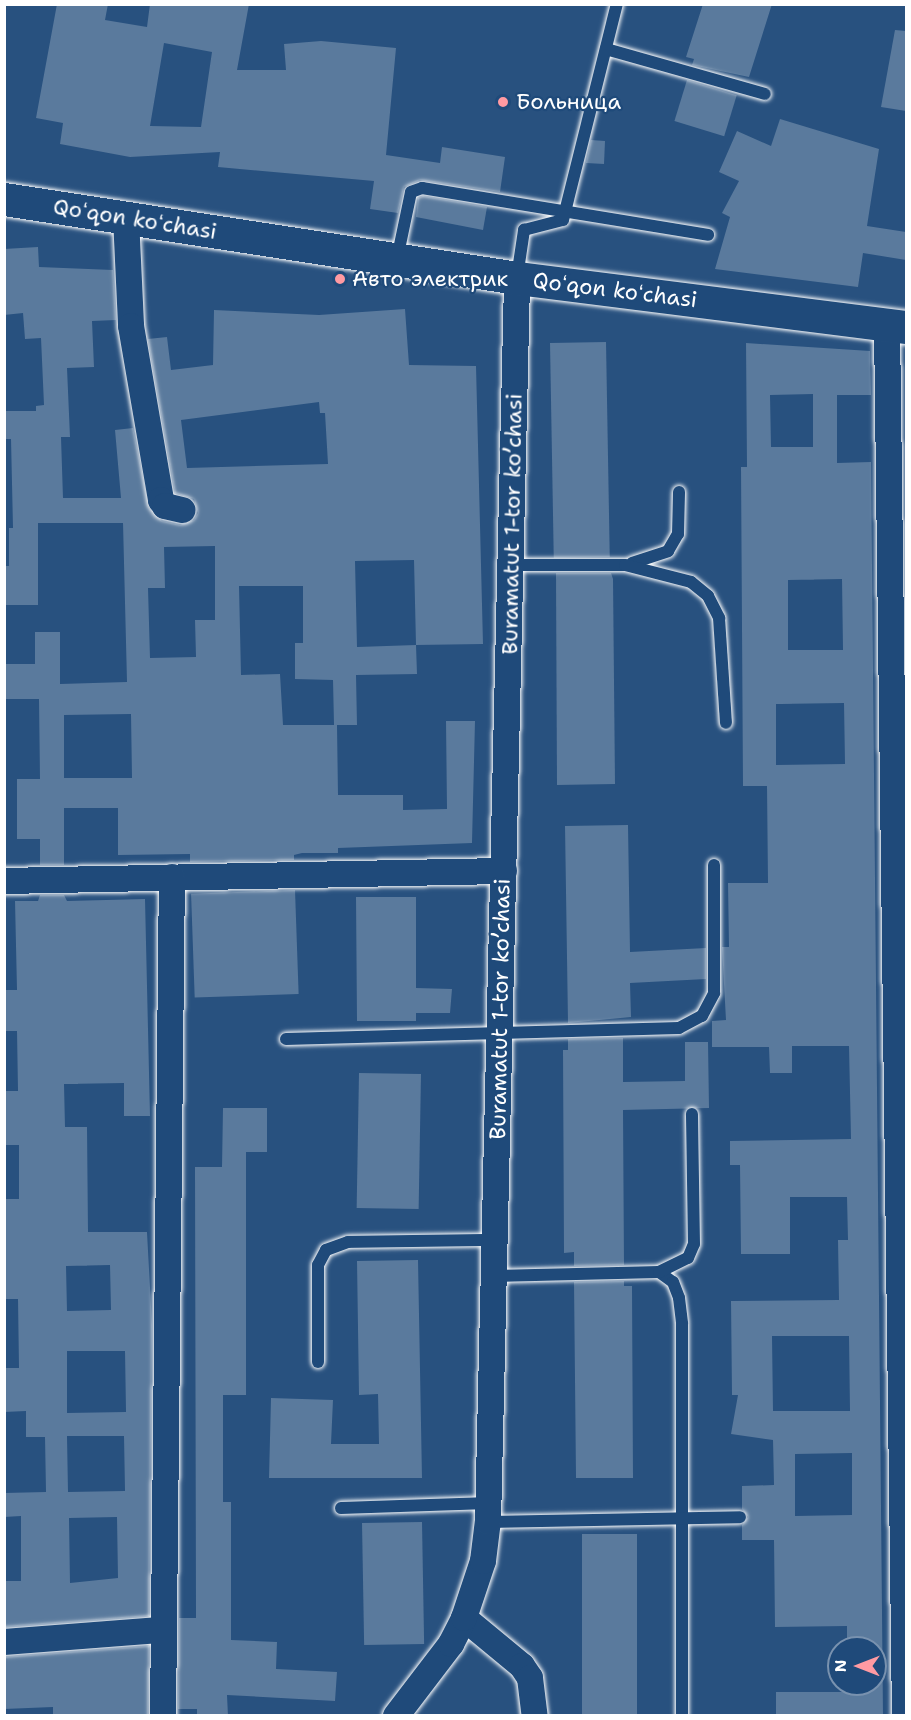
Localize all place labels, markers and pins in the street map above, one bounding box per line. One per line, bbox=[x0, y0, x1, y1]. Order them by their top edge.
place label: Больница bbox=[516, 89, 621, 115]
marker: Больница bbox=[494, 93, 512, 111]
place label: Авто электрик bbox=[352, 266, 508, 292]
marker: Авто электрик bbox=[333, 272, 347, 286]

